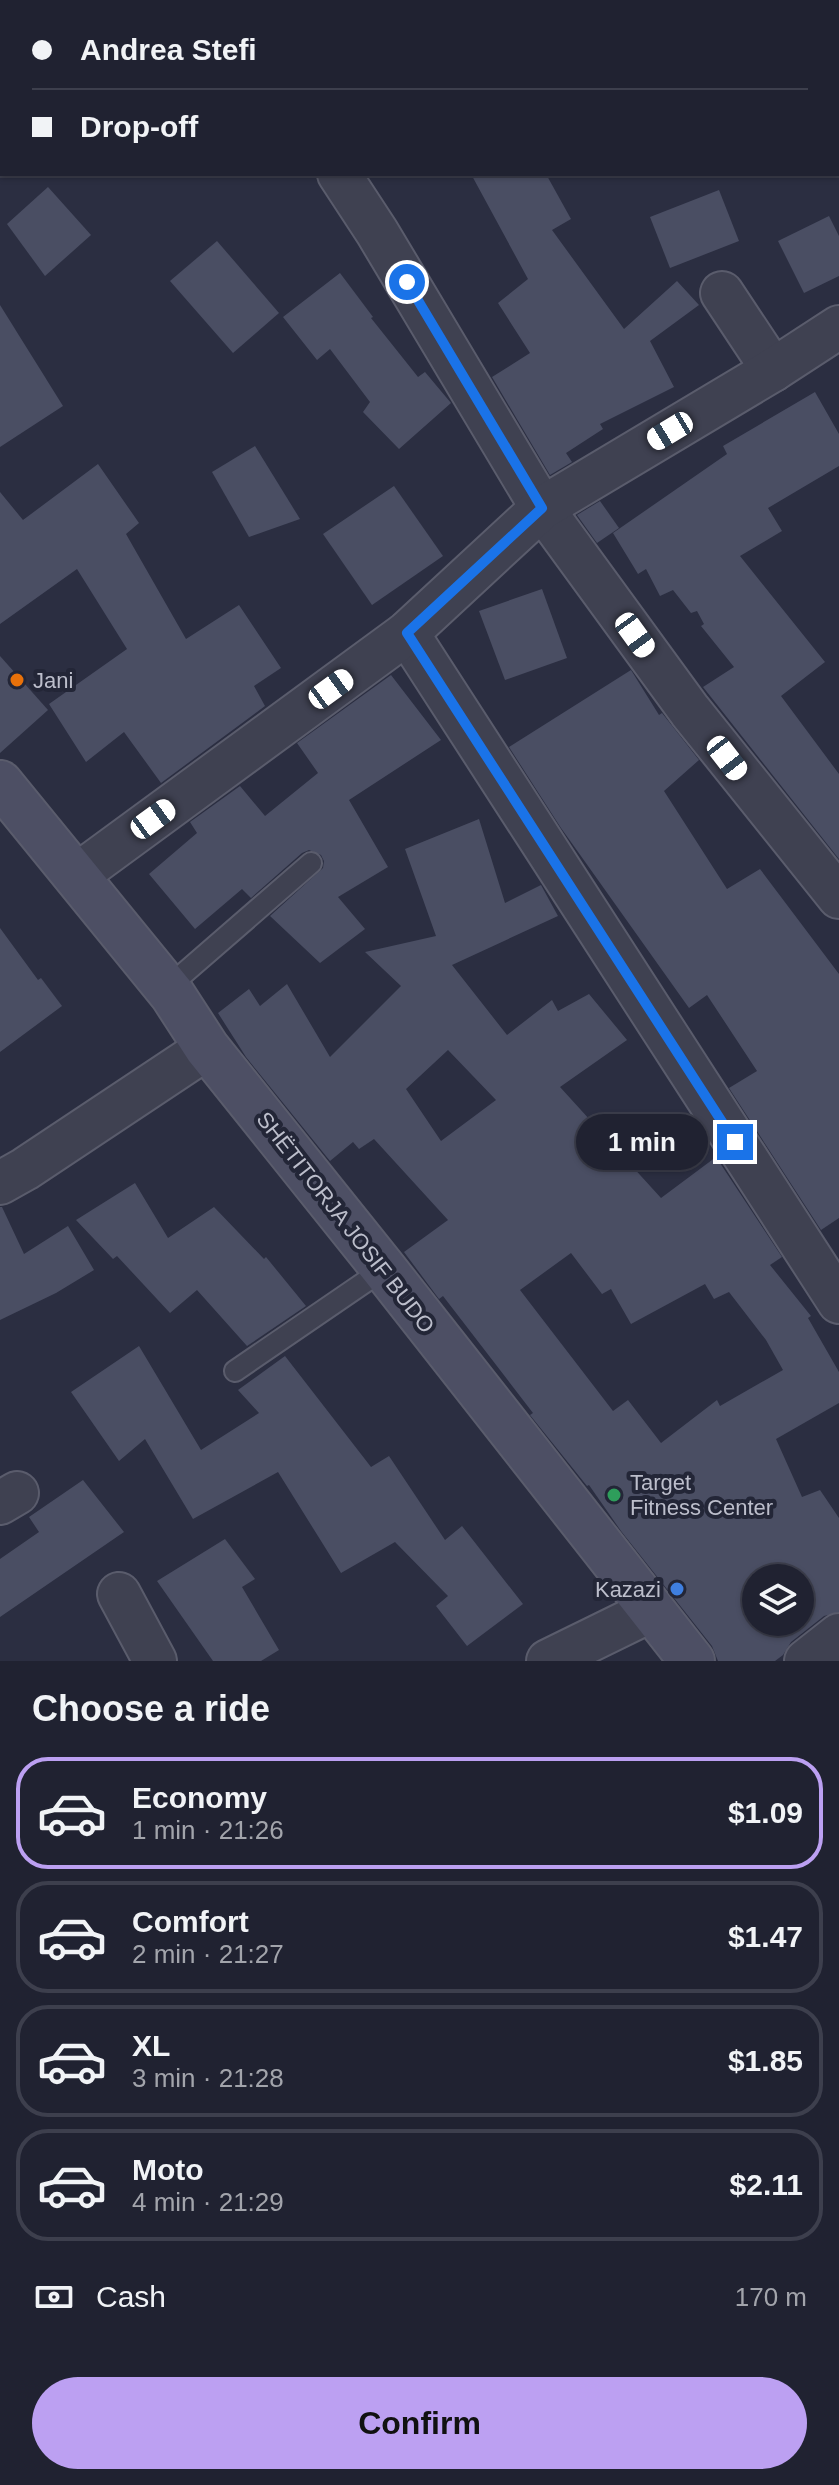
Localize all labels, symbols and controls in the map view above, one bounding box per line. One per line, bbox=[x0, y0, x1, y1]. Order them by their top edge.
text: Andrea Stefi bbox=[80, 33, 257, 66]
text: Drop-off bbox=[80, 110, 198, 143]
route start bbox=[389, 264, 425, 300]
car bbox=[643, 408, 697, 454]
car bbox=[611, 609, 659, 661]
car bbox=[305, 665, 357, 713]
place label: Jani bbox=[33, 668, 73, 693]
marker: Jani bbox=[8, 671, 26, 689]
car bbox=[703, 732, 751, 784]
car bbox=[127, 795, 179, 843]
street label: SHËTITORJA JOSIF BUDO bbox=[252, 1107, 440, 1338]
callout: 1 min bbox=[575, 1114, 707, 1170]
route end bbox=[717, 1124, 753, 1160]
text: 1 min bbox=[608, 1127, 676, 1157]
place label: Target Fitness Center bbox=[630, 1470, 773, 1520]
marker: Target Fitness Center bbox=[605, 1486, 623, 1504]
map controls bbox=[742, 1564, 814, 1636]
button: layers bbox=[742, 1564, 814, 1636]
place label: Kazazi bbox=[595, 1577, 661, 1602]
marker: Kazazi bbox=[668, 1580, 686, 1598]
text: Choose a ride bbox=[32, 1688, 270, 1729]
icon: car bbox=[36, 1777, 108, 1849]
text: Economy bbox=[132, 1781, 267, 1814]
text: $1.09 bbox=[728, 1796, 803, 1829]
text: 1 min · 21:26 bbox=[132, 1815, 284, 1845]
icon: car bbox=[36, 1901, 108, 1973]
text: Comfort bbox=[132, 1905, 249, 1938]
text: $1.47 bbox=[728, 1920, 803, 1953]
text: 2 min · 21:27 bbox=[132, 1939, 284, 1969]
icon: car bbox=[36, 2025, 108, 2097]
text: XL bbox=[132, 2029, 170, 2062]
text: $1.85 bbox=[728, 2044, 803, 2077]
text: 3 min · 21:28 bbox=[132, 2063, 284, 2093]
icon: car bbox=[36, 2149, 108, 2221]
text: Moto bbox=[132, 2153, 204, 2186]
text: $2.11 bbox=[730, 2168, 803, 2201]
text: 4 min · 21:29 bbox=[132, 2187, 284, 2217]
icon: cash bbox=[32, 2275, 76, 2319]
text: Cash bbox=[96, 2280, 166, 2313]
text: 170 m bbox=[735, 2282, 807, 2312]
button: Confirm bbox=[32, 2377, 807, 2469]

